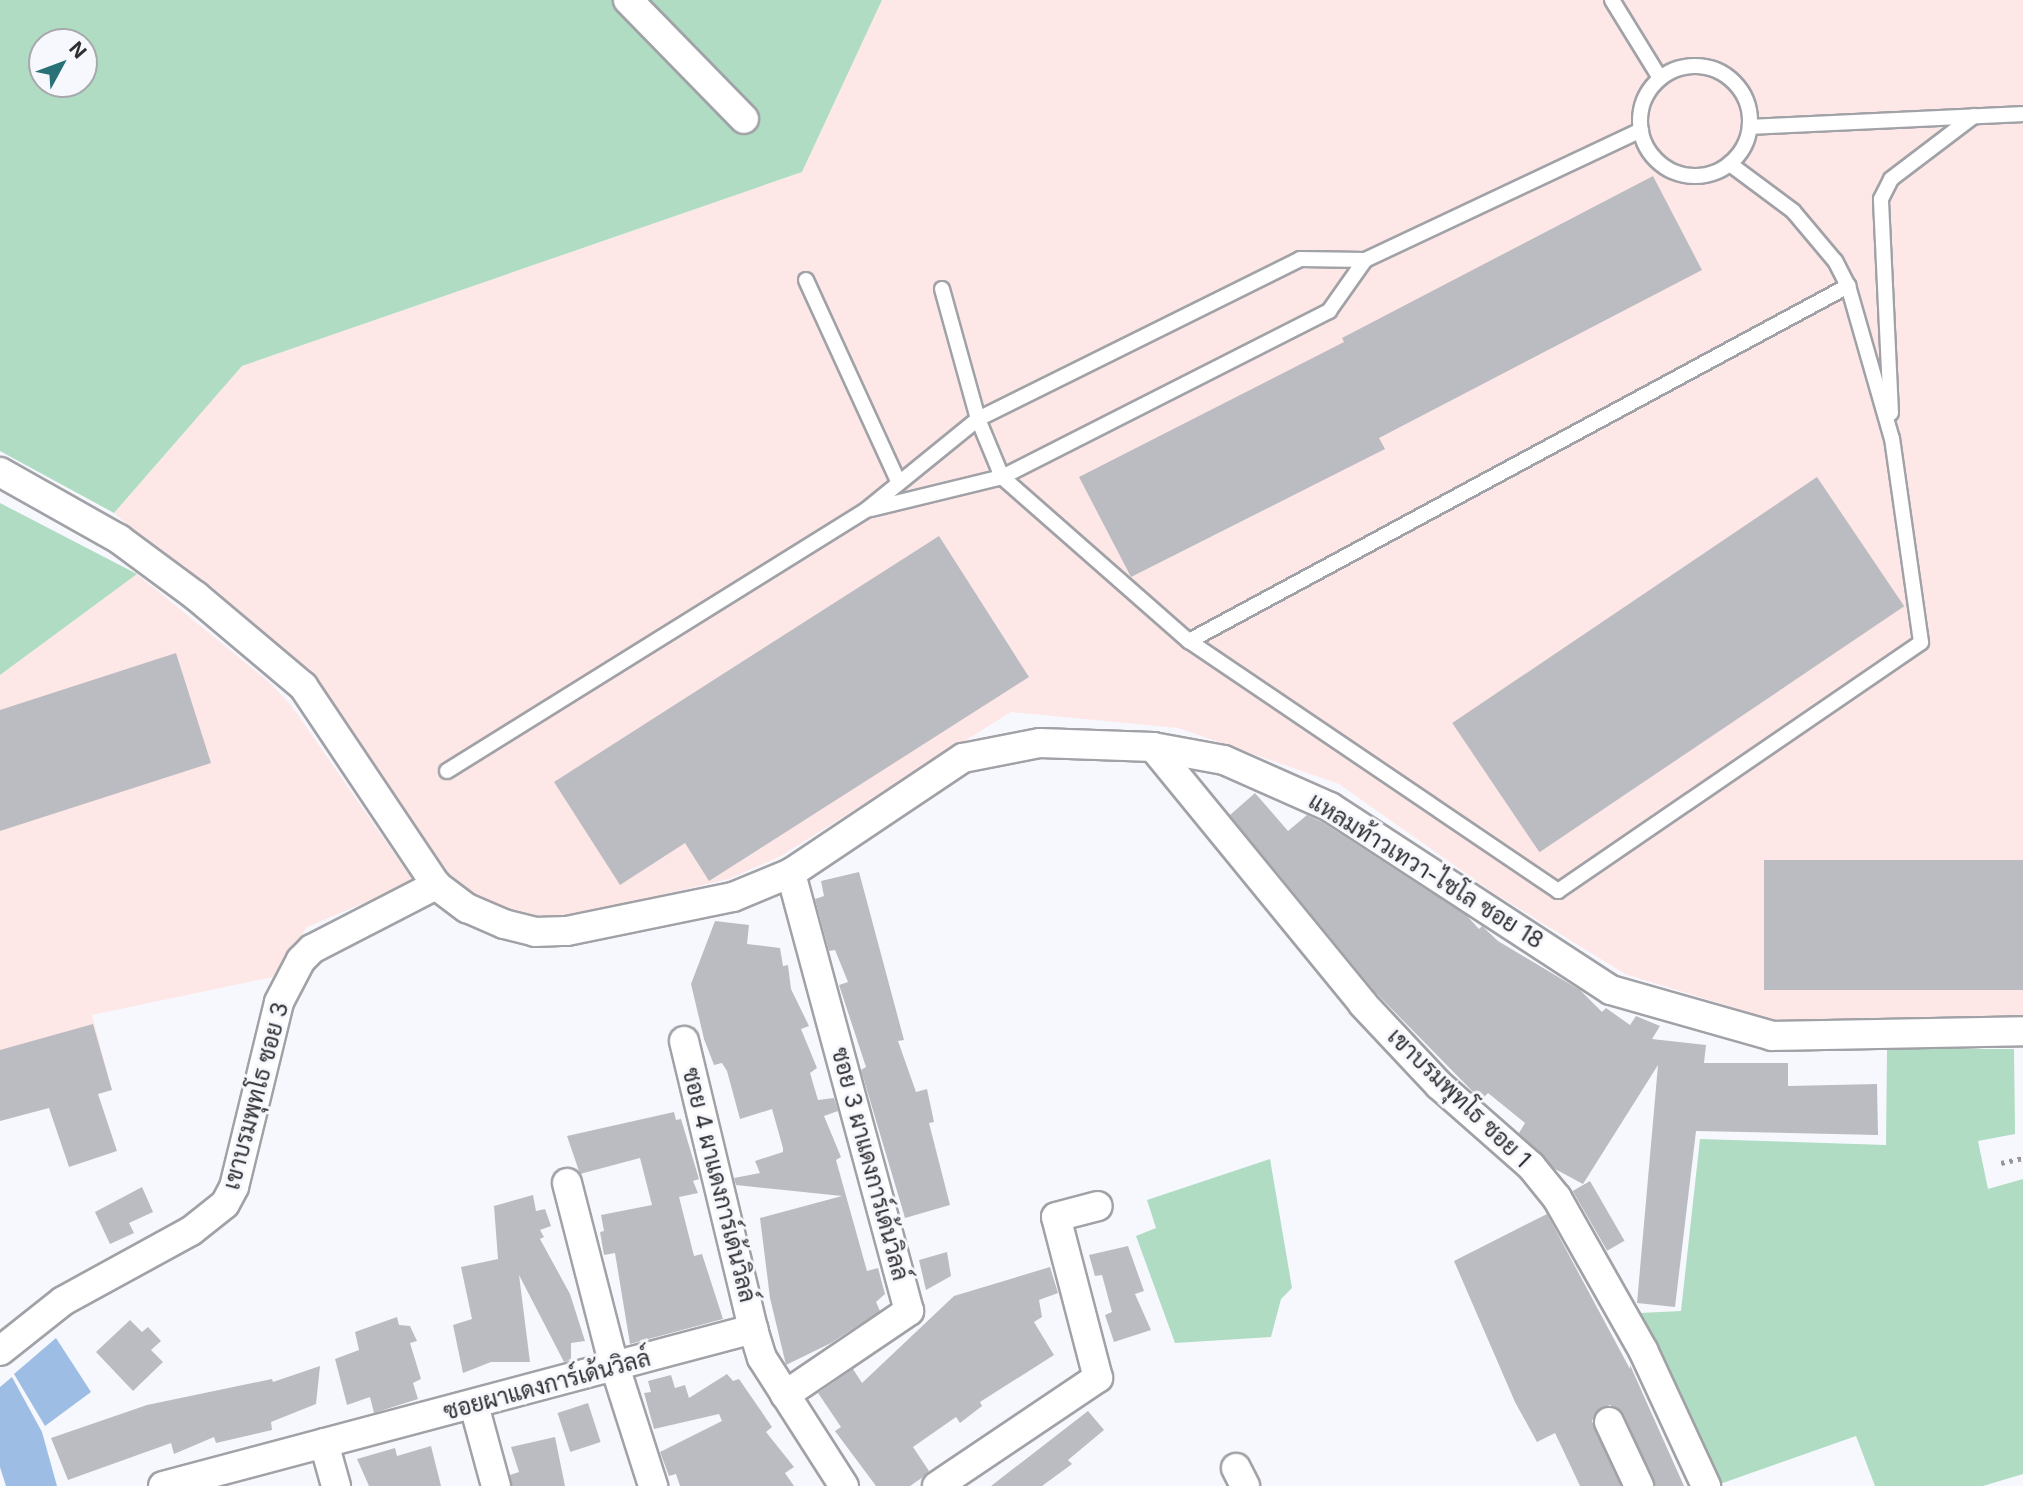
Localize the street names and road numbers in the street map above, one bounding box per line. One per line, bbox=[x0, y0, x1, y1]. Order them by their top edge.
street label: แหลมท้าวเทวา-ไซโล ซอย 18 bbox=[1303, 787, 1549, 955]
street label: เขาบรมพุทโธ ซอย 3 bbox=[218, 999, 294, 1193]
street label: เขาบรมพุทโธ ซอย 1 bbox=[1382, 1023, 1536, 1173]
street label: ซอย 3 ผาแดงการ์เด้นวิลล์ bbox=[826, 1044, 914, 1284]
street label: ซอย 4 ผาแดงการ์เด้นวิลล์ bbox=[676, 1065, 762, 1305]
street label: ซอยผาแดงการ์เด้นวิลล์ bbox=[441, 1344, 653, 1426]

